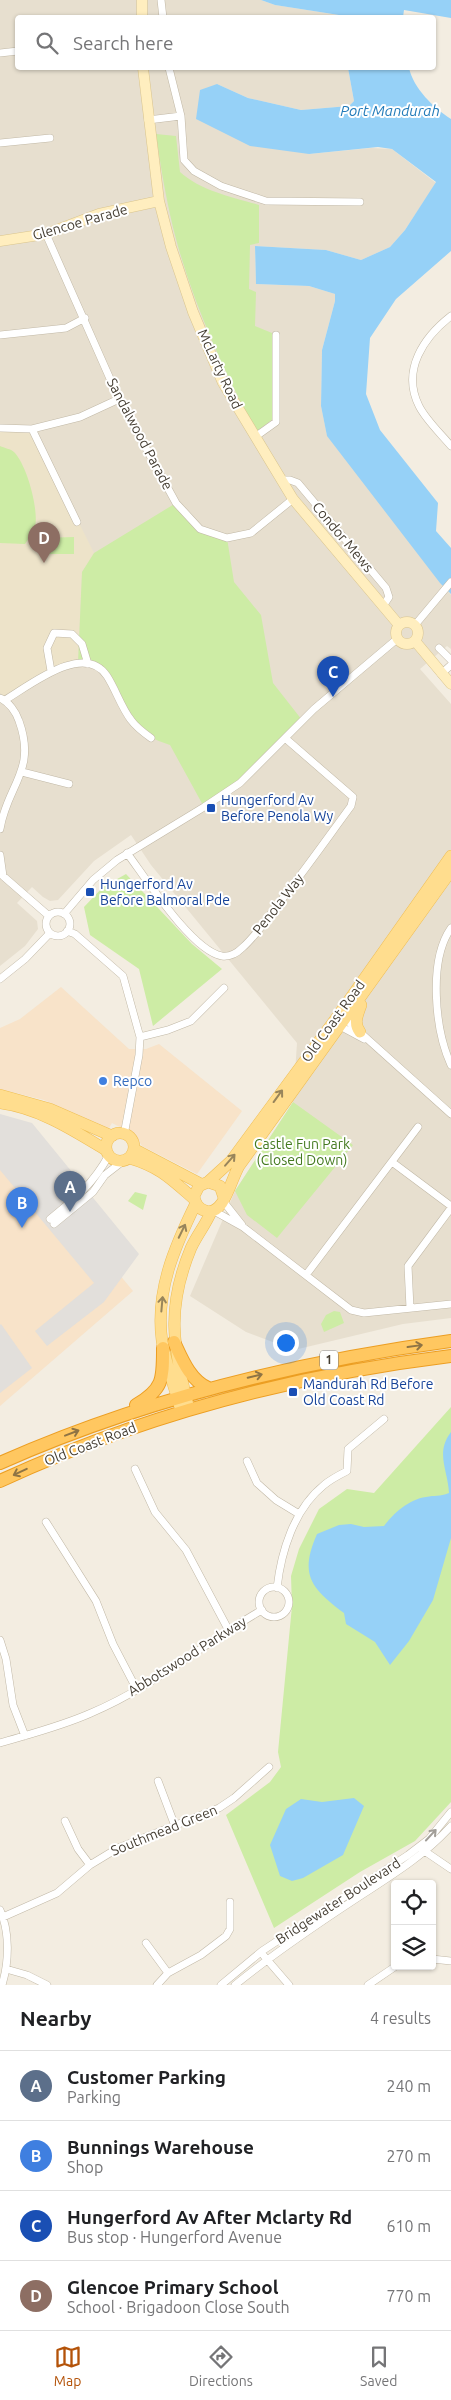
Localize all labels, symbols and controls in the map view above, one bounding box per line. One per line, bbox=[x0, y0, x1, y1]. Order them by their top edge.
search box bbox=[15, 15, 436, 70]
icon: search bbox=[33, 29, 61, 57]
text: Search here bbox=[73, 32, 173, 54]
water label: Port Mandurah bbox=[340, 102, 440, 119]
street label: Glencoe Parade bbox=[31, 201, 129, 243]
street label: McLarty Road bbox=[195, 327, 245, 411]
street label: Sandalwood Parade bbox=[104, 375, 176, 493]
street label: Condor Mews bbox=[309, 499, 377, 575]
pin: D bbox=[28, 522, 60, 563]
pin: C bbox=[317, 656, 349, 697]
place label: Hungerford Av Before Penola Wy bbox=[221, 792, 333, 824]
marker: Hungerford Av Before Penola Wy bbox=[205, 802, 217, 814]
street label: Penola Way bbox=[249, 870, 307, 938]
place label: Hungerford Av Before Balmoral Pde bbox=[100, 876, 230, 908]
marker: Hungerford Av Before Balmoral Pde bbox=[84, 886, 96, 898]
street label: Old Coast Road bbox=[298, 977, 368, 1065]
place label: Repco bbox=[113, 1073, 152, 1089]
marker: Repco bbox=[97, 1075, 109, 1087]
one-way arrow bbox=[273, 1089, 283, 1103]
park label: Castle Fun Park (Closed Down) bbox=[254, 1136, 350, 1168]
one-way arrow bbox=[224, 1154, 235, 1167]
pin: A bbox=[54, 1171, 86, 1212]
pin: B bbox=[6, 1187, 38, 1228]
one-way arrow bbox=[177, 1224, 187, 1239]
one-way arrow bbox=[157, 1296, 167, 1312]
your location bbox=[273, 1330, 299, 1356]
one-way arrow bbox=[406, 1340, 422, 1350]
road number: 1 bbox=[320, 1350, 338, 1370]
one-way arrow bbox=[247, 1371, 263, 1380]
place label: Mandurah Rd Before Old Coast Rd bbox=[303, 1376, 433, 1408]
marker: Mandurah Rd Before Old Coast Rd bbox=[287, 1386, 299, 1398]
street label: Old Coast Road bbox=[42, 1419, 138, 1469]
one-way arrow bbox=[64, 1428, 80, 1437]
one-way arrow bbox=[13, 1467, 28, 1477]
street label: Abbotswood Parkway bbox=[125, 1613, 249, 1699]
street label: Southmead Green bbox=[108, 1801, 220, 1859]
one-way arrow bbox=[425, 1829, 437, 1841]
street label: Bridgewater Boulevard bbox=[273, 1855, 403, 1947]
map controls bbox=[391, 1880, 436, 1970]
button: locate bbox=[391, 1880, 436, 1925]
button: layers bbox=[391, 1925, 436, 1970]
text: Nearby bbox=[20, 2006, 91, 2030]
text: 4 results bbox=[370, 2009, 431, 2027]
text: Customer Parking bbox=[67, 2066, 226, 2088]
text: A bbox=[30, 2077, 42, 2095]
text: 240 m bbox=[386, 2077, 431, 2095]
text: Parking bbox=[67, 2088, 121, 2106]
text: Bunnings Warehouse bbox=[67, 2136, 254, 2158]
text: B bbox=[31, 2147, 41, 2165]
text: 270 m bbox=[386, 2147, 431, 2165]
text: Shop bbox=[67, 2158, 103, 2176]
text: Hungerford Av After Mclarty Rd bbox=[67, 2206, 352, 2228]
text: C bbox=[31, 2217, 41, 2235]
text: 610 m bbox=[386, 2217, 431, 2235]
text: Bus stop · Hungerford Avenue bbox=[67, 2228, 282, 2246]
text: Glencoe Primary School bbox=[67, 2276, 278, 2298]
text: D bbox=[30, 2287, 42, 2305]
text: 770 m bbox=[386, 2287, 431, 2305]
text: School · Brigadoon Close South bbox=[67, 2298, 290, 2316]
tab: Map bbox=[54, 2343, 82, 2389]
tab: Directions bbox=[189, 2343, 253, 2389]
tab: Saved bbox=[360, 2343, 397, 2389]

